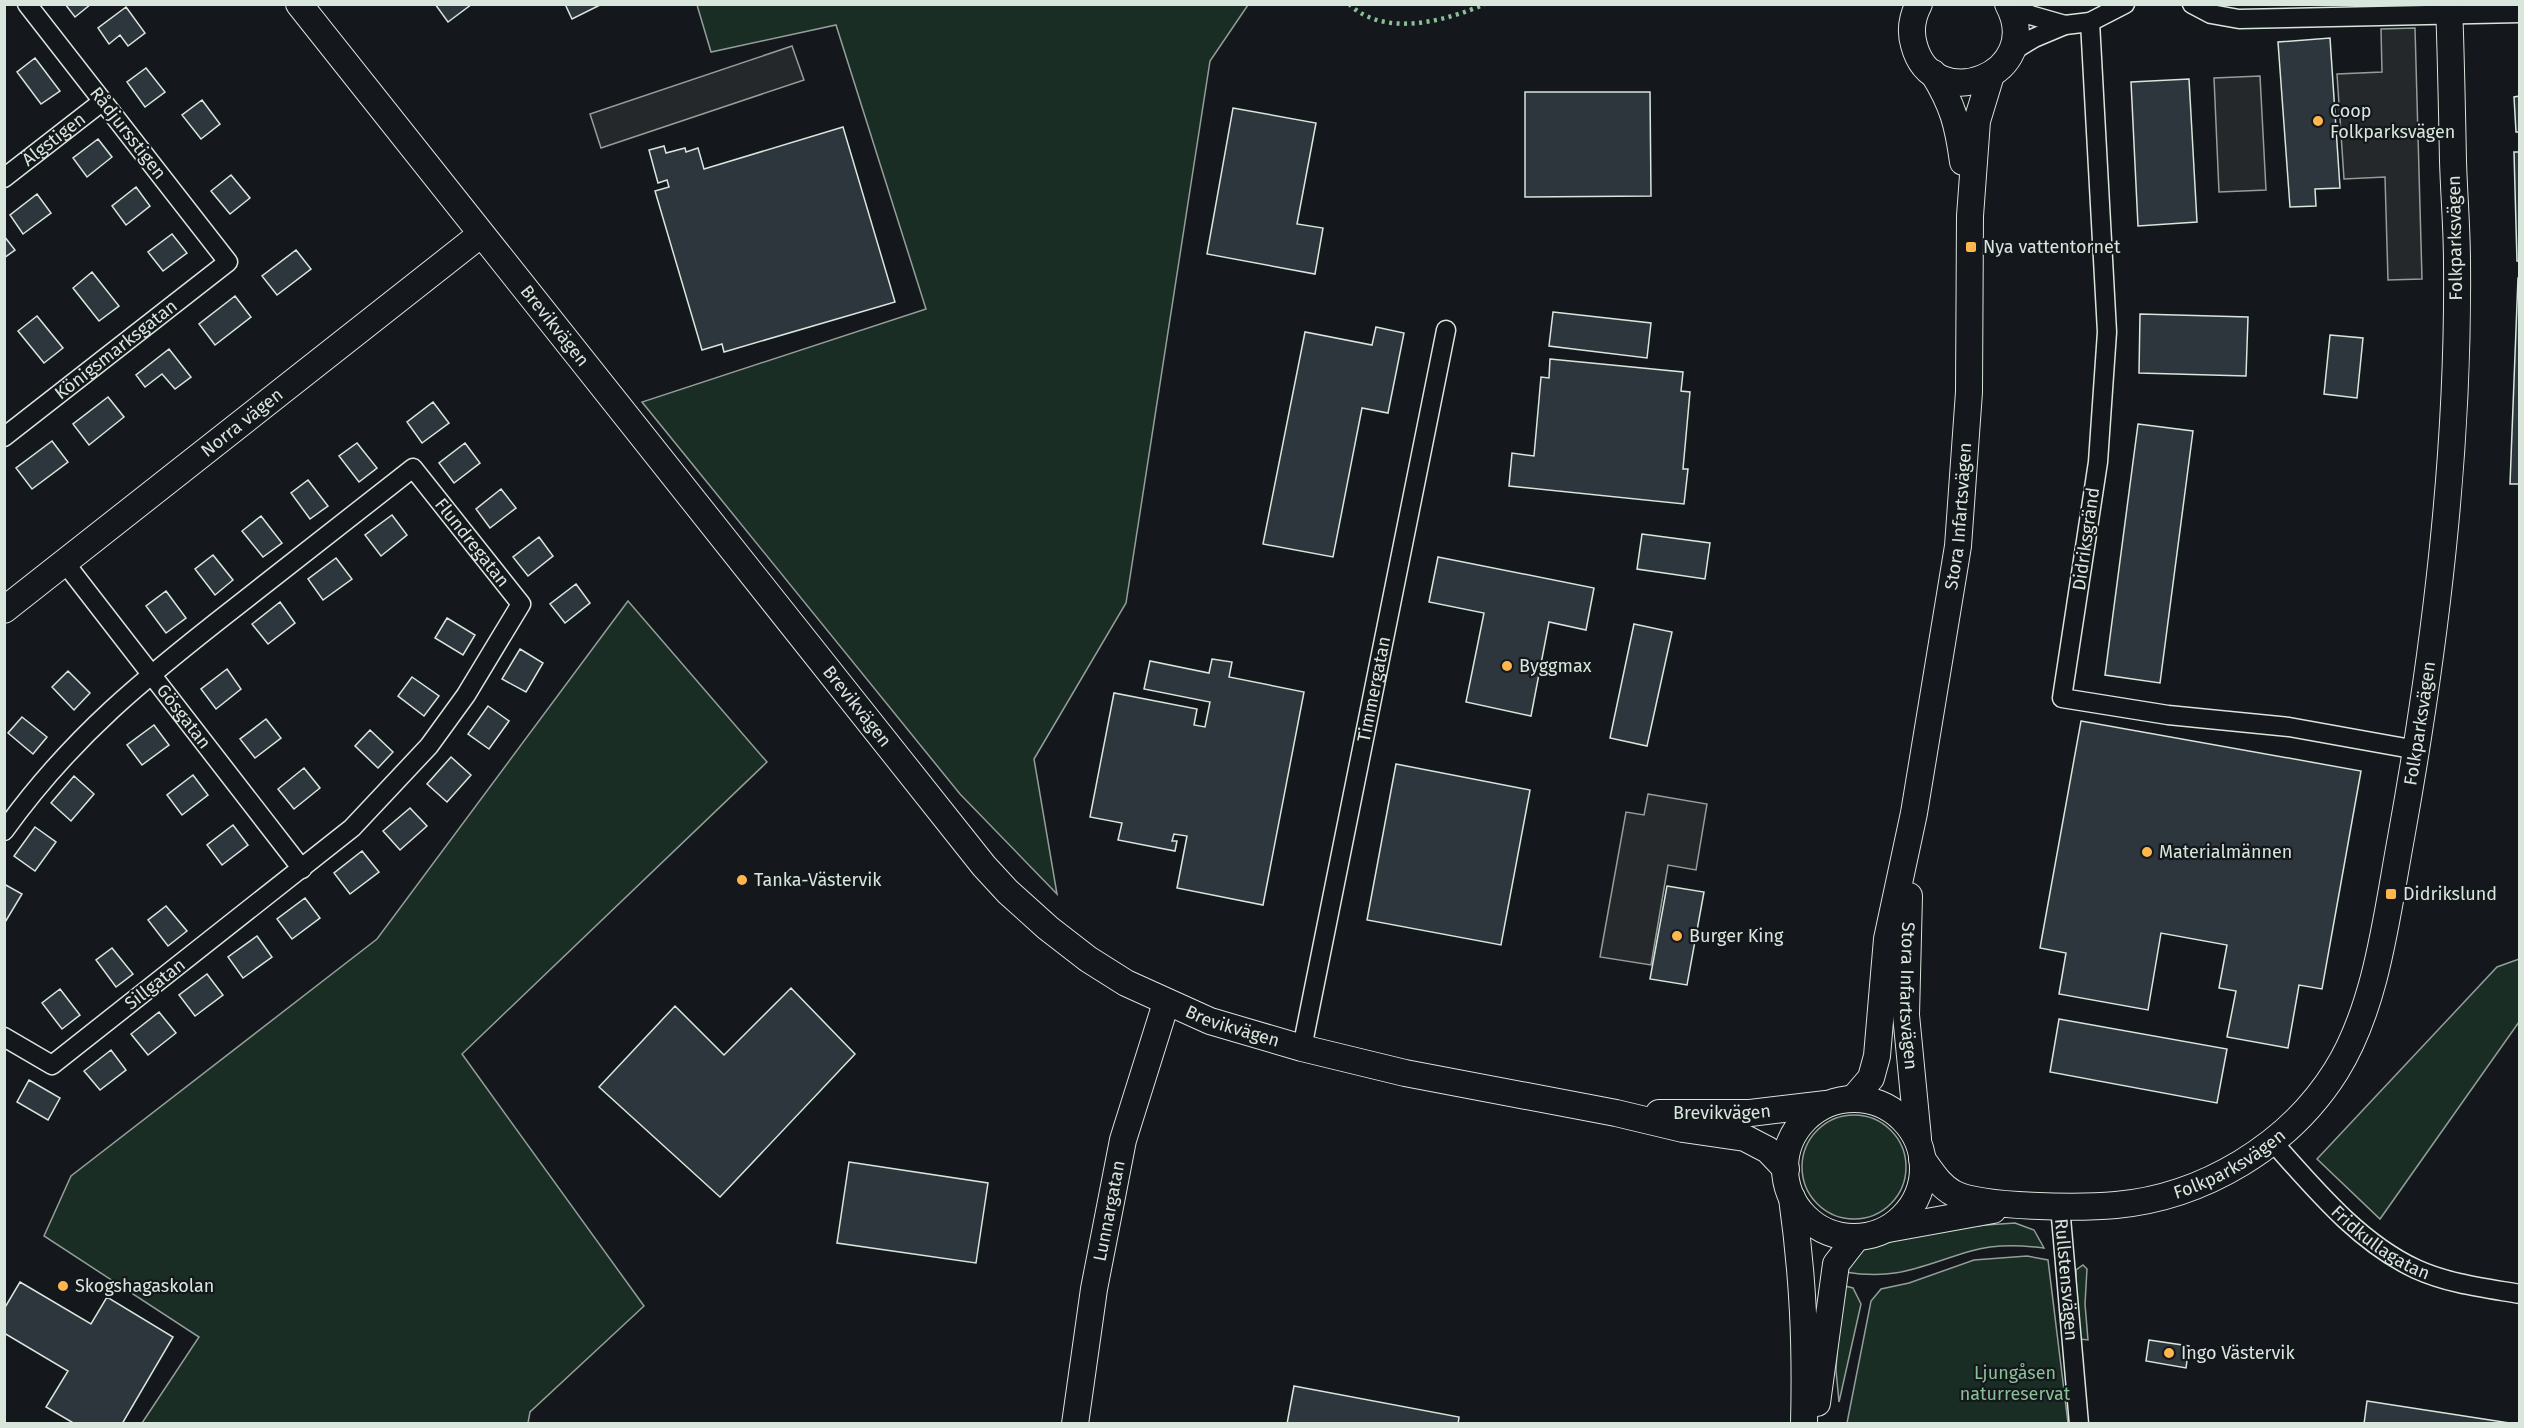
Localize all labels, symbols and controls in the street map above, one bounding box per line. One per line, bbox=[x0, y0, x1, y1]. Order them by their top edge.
street label: Rådjursstigen bbox=[85, 82, 171, 184]
place label: Coop Folkparksvägen bbox=[2330, 100, 2455, 143]
street label: Älgstigen bbox=[18, 108, 90, 171]
marker: Coop Folkparksvägen bbox=[2311, 114, 2325, 128]
street label: Folkparksvägen bbox=[2443, 175, 2467, 301]
place label: Nya vattentornet bbox=[1983, 236, 2121, 258]
marker: Nya vattentornet bbox=[1964, 240, 1978, 254]
street label: Brevikvägen bbox=[516, 281, 594, 371]
street label: Königsmarksgatan bbox=[50, 295, 182, 404]
street label: Norra vägen bbox=[197, 383, 287, 462]
street label: Stora Infartsvägen bbox=[1940, 442, 1976, 592]
street label: Didriksgränd bbox=[2068, 486, 2104, 592]
street label: Flundregatan bbox=[430, 494, 514, 591]
street label: Timmergatan bbox=[1353, 634, 1395, 744]
place label: Byggmax bbox=[1519, 655, 1592, 677]
marker: Byggmax bbox=[1500, 659, 1514, 673]
street label: Folkparksvägen bbox=[2399, 660, 2440, 787]
street label: Brevikvägen bbox=[818, 661, 896, 751]
street label: Gösgatan bbox=[152, 680, 216, 753]
place label: Materialmännen bbox=[2159, 841, 2292, 863]
marker: Materialmännen bbox=[2140, 845, 2154, 859]
place label: Tanka-Västervik bbox=[754, 869, 882, 891]
marker: Tanka-Västervik bbox=[735, 873, 749, 887]
place label: Didrikslund bbox=[2403, 883, 2497, 905]
marker: Didrikslund bbox=[2384, 887, 2398, 901]
street label: Stora Infartsvägen bbox=[1895, 922, 1922, 1071]
place label: Burger King bbox=[1689, 925, 1784, 947]
marker: Burger King bbox=[1670, 929, 1684, 943]
street label: Sillgatan bbox=[120, 953, 190, 1015]
street label: Brevikvägen bbox=[1182, 1000, 1282, 1052]
street label: Brevikvägen bbox=[1673, 1100, 1772, 1124]
street label: Folkparksvägen bbox=[2171, 1124, 2290, 1204]
street label: Lunnargatan bbox=[1089, 1158, 1130, 1263]
street label: Fridkullagatan bbox=[2326, 1201, 2433, 1285]
street label: Rullstensvägen bbox=[2050, 1218, 2083, 1342]
place label: Skogshagaskolan bbox=[75, 1275, 214, 1297]
marker: Skogshagaskolan bbox=[56, 1279, 70, 1293]
place label: Ingo Västervik bbox=[2181, 1342, 2295, 1364]
marker: Ingo Västervik bbox=[2162, 1346, 2176, 1360]
park label: Ljungåsen naturreservat bbox=[1960, 1362, 2071, 1405]

